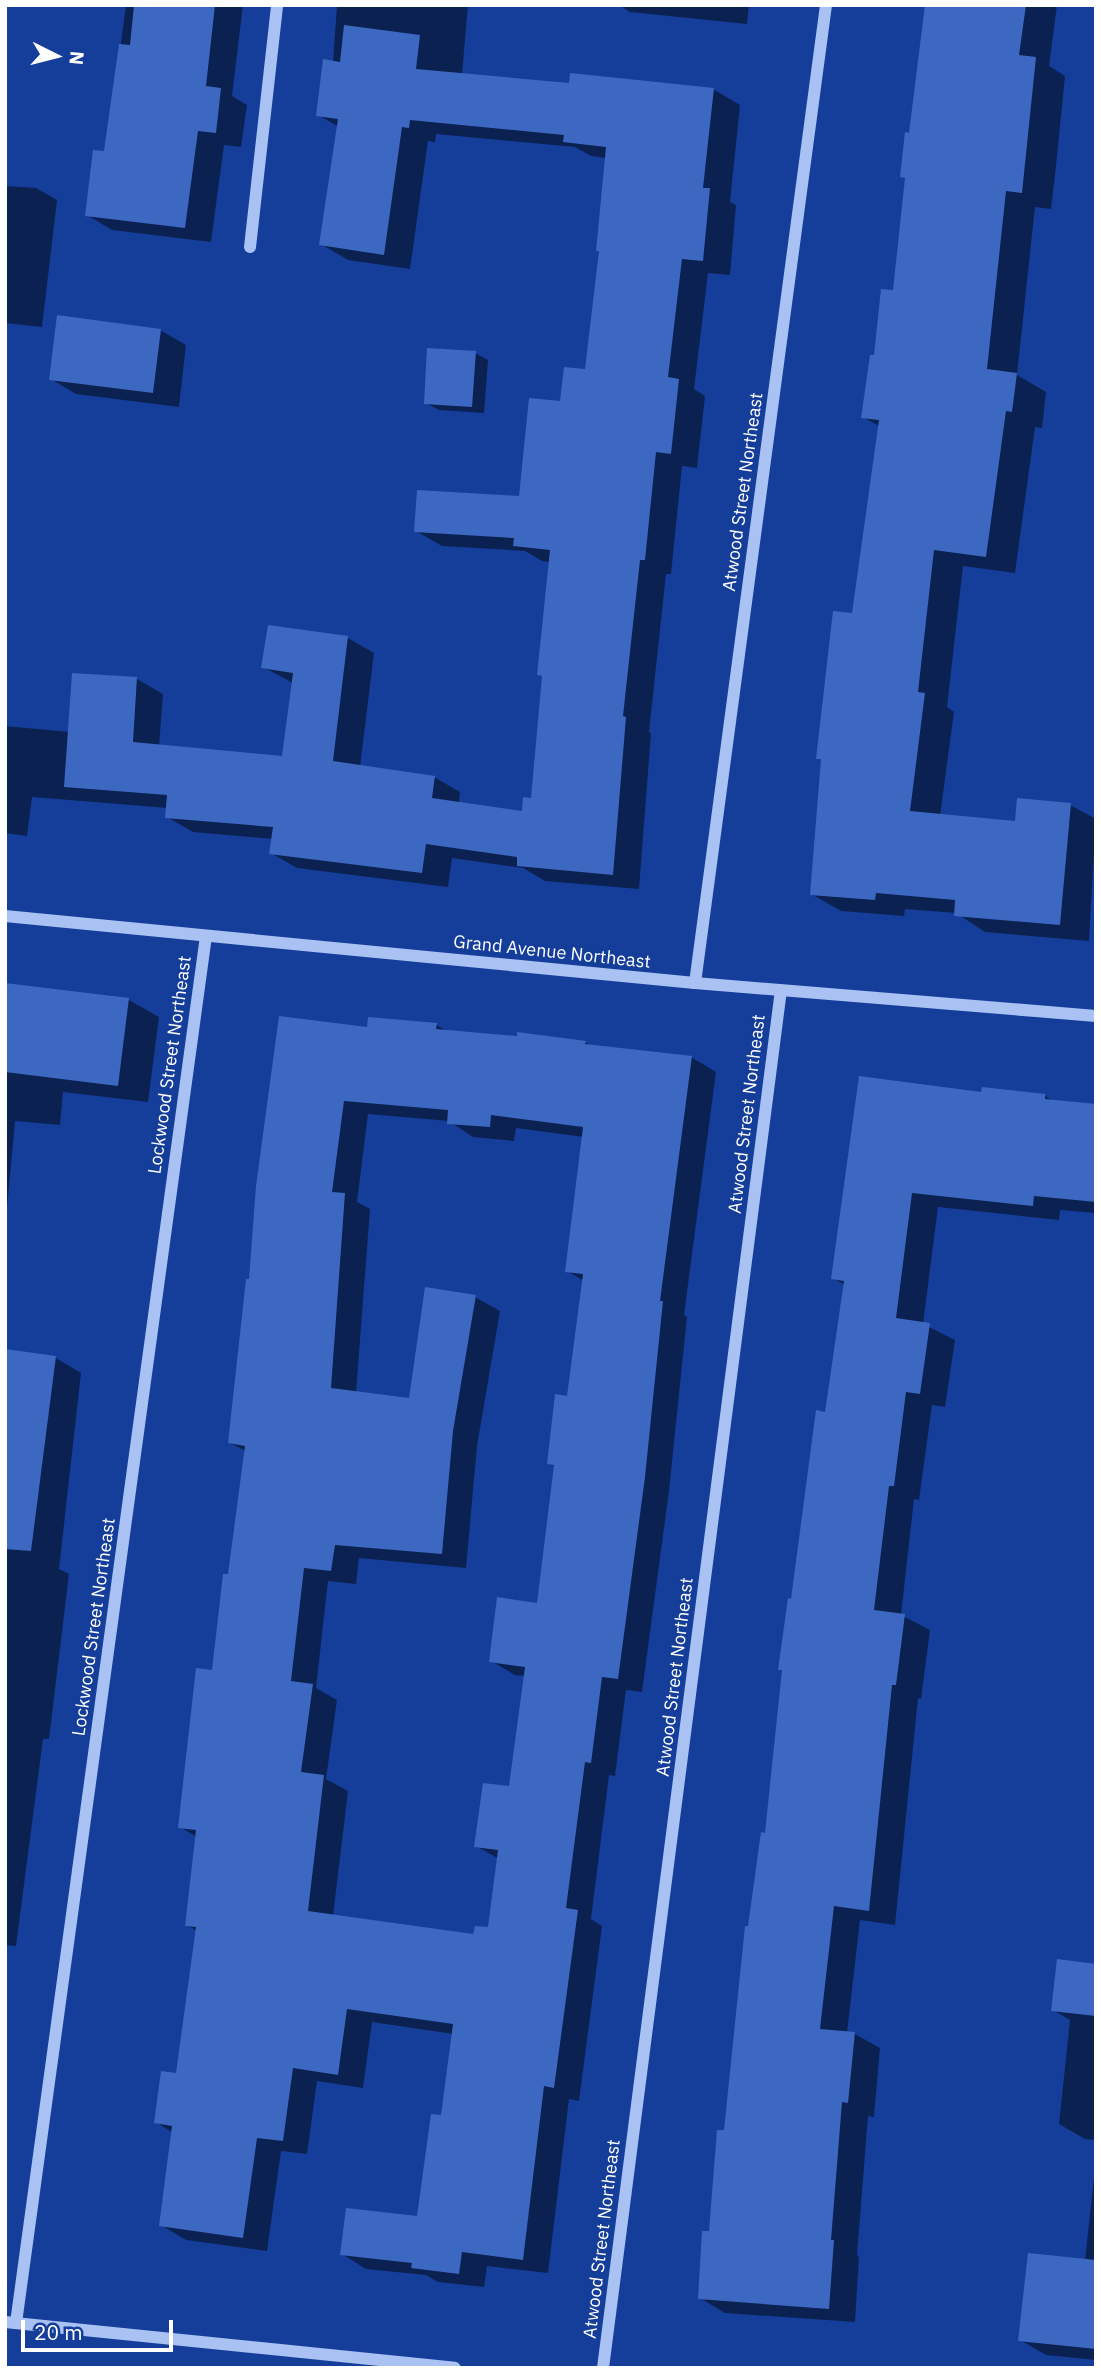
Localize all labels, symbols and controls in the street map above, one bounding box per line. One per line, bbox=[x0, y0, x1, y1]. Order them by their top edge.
north arrow bbox=[21, 21, 91, 91]
text: N bbox=[64, 50, 90, 66]
street label: Atwood Street Northeast bbox=[718, 391, 768, 593]
street label: Grand Avenue Northeast bbox=[452, 931, 652, 973]
street label: Lockwood Street Northeast bbox=[144, 954, 196, 1176]
street label: Atwood Street Northeast bbox=[724, 1013, 770, 1215]
street label: Lockwood Street Northeast bbox=[68, 1516, 120, 1738]
street label: Atwood Street Northeast bbox=[652, 1576, 698, 1778]
street label: Atwood Street Northeast bbox=[579, 2138, 625, 2340]
scale bar bbox=[24, 2306, 177, 2350]
text: 20 m bbox=[34, 2318, 83, 2346]

